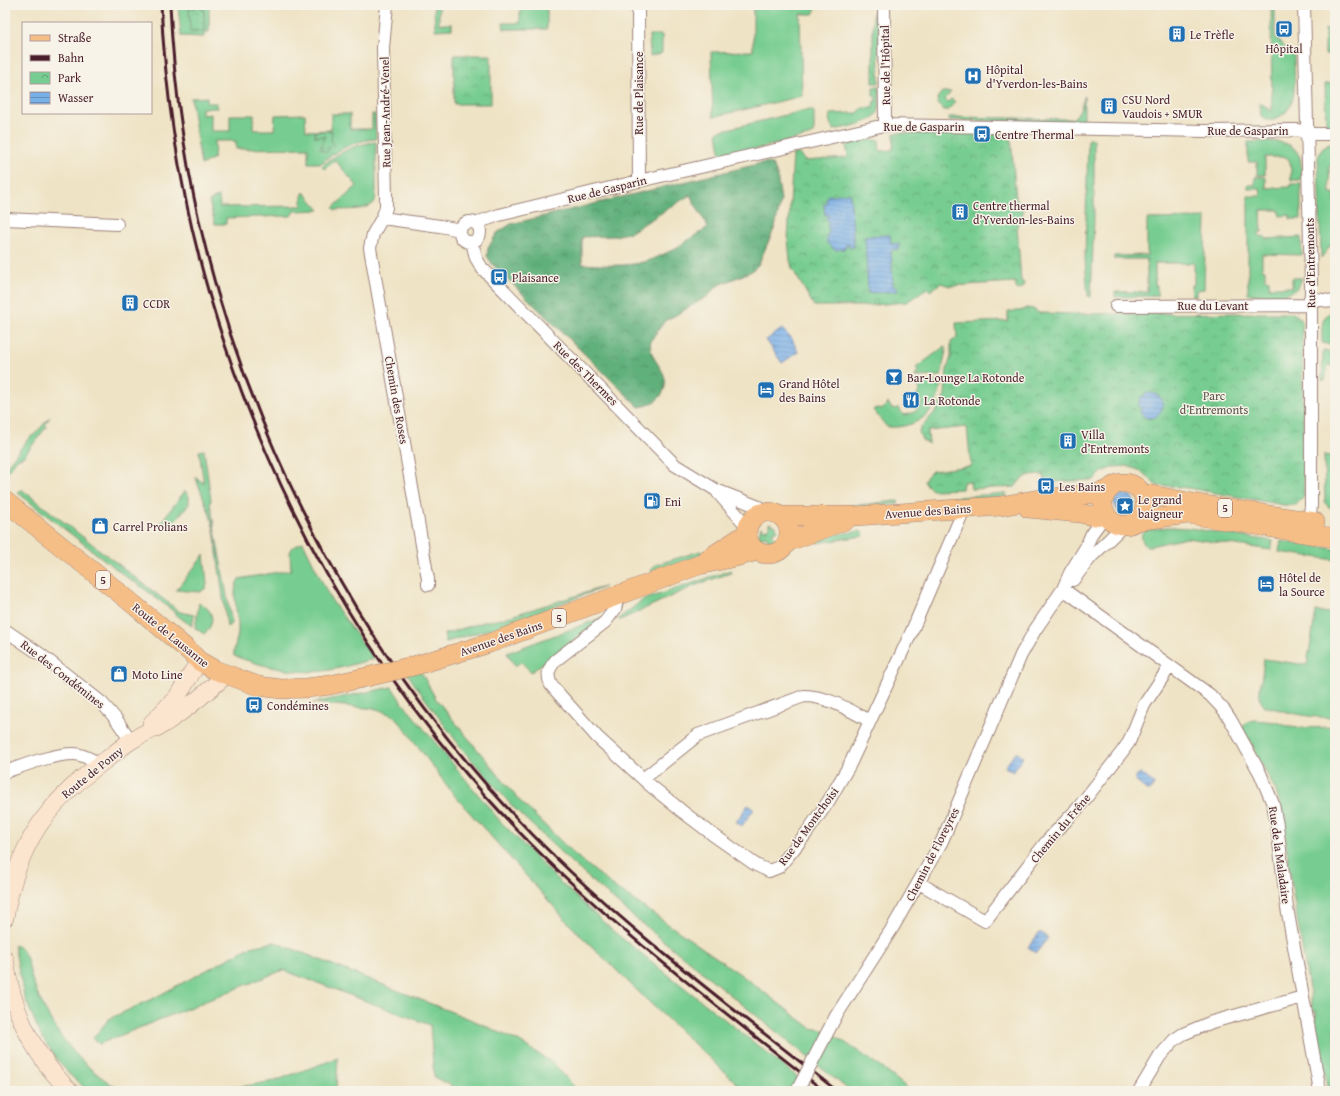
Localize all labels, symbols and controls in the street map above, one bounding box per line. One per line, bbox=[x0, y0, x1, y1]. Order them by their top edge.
bus stop icon: Hôpital bbox=[1274, 19, 1294, 39]
legend bbox=[22, 22, 152, 114]
street label: Rue de l'Hôpital bbox=[876, 24, 894, 105]
building icon: Le Trèfle bbox=[1167, 24, 1187, 44]
place label: Le Trèfle bbox=[1190, 26, 1235, 43]
text: Straße bbox=[58, 29, 92, 46]
place label: Hôpital bbox=[1265, 40, 1303, 57]
text: Bahn bbox=[58, 49, 84, 66]
street label: Rue de Plaisance bbox=[630, 51, 647, 135]
street label: Rue Jean-André-Venel bbox=[376, 56, 394, 168]
place label: Hôpital d'Yverdon-les-Bains bbox=[986, 61, 1088, 92]
hospital icon: Hôpital d'Yverdon-les-Bains bbox=[963, 66, 983, 86]
text: Park bbox=[58, 69, 82, 86]
text: Wasser bbox=[58, 89, 94, 106]
place label: CSU Nord Vaudois + SMUR bbox=[1122, 91, 1203, 122]
building icon: CSU Nord Vaudois + SMUR bbox=[1099, 96, 1119, 116]
street label: Rue de Gasparin bbox=[883, 118, 965, 135]
street label: Rue de Gasparin bbox=[1207, 122, 1289, 139]
bus stop icon: Centre Thermal bbox=[972, 124, 992, 144]
place label: Centre Thermal bbox=[995, 126, 1075, 143]
street label: Rue de Gasparin bbox=[566, 171, 649, 207]
place label: Centre thermal d'Yverdon-les-Bains bbox=[973, 197, 1075, 228]
building icon: Centre thermal d'Yverdon-les-Bains bbox=[950, 202, 970, 222]
street label: Rue d'Entremonts bbox=[1301, 217, 1319, 308]
bus stop icon: Plaisance bbox=[489, 267, 509, 287]
place label: Plaisance bbox=[512, 269, 559, 286]
building icon: CCDR bbox=[120, 293, 140, 313]
place label: CCDR bbox=[143, 295, 170, 312]
street label: Rue du Levant bbox=[1177, 297, 1249, 314]
street label: Rue des Thermes bbox=[550, 337, 622, 409]
street label: Chemin des Roses bbox=[381, 355, 413, 446]
bar icon: Bar-Lounge La Rotonde bbox=[884, 367, 904, 387]
place label: Bar-Lounge La Rotonde bbox=[907, 369, 1025, 386]
place label: Grand Hôtel des Bains bbox=[779, 375, 840, 406]
hotel icon: Grand Hôtel des Bains bbox=[756, 380, 776, 400]
park label: Parc d’Entremonts bbox=[1180, 387, 1248, 418]
restaurant icon: La Rotonde bbox=[901, 390, 921, 410]
place label: La Rotonde bbox=[924, 392, 981, 409]
place label: Villa d’Entremonts bbox=[1081, 426, 1150, 457]
building icon: Villa d’Entremonts bbox=[1058, 431, 1078, 451]
bus stop icon: Les Bains bbox=[1036, 476, 1056, 496]
place label: Les Bains bbox=[1059, 478, 1105, 495]
fuel station icon: Eni bbox=[642, 491, 662, 511]
place label: Le grand baigneur bbox=[1138, 491, 1183, 522]
place label: Eni bbox=[665, 493, 682, 510]
place icon: Le grand baigneur bbox=[1115, 496, 1135, 516]
street label: Avenue des Bains bbox=[884, 499, 972, 522]
road number: 5 bbox=[1218, 499, 1232, 517]
shop icon: Carrel Prolians bbox=[90, 516, 110, 536]
place label: Carrel Prolians bbox=[113, 518, 188, 535]
place label: Hôtel de la Source bbox=[1279, 569, 1325, 600]
road number: 5 bbox=[96, 571, 110, 589]
hotel icon: Hôtel de la Source bbox=[1256, 574, 1276, 594]
street label: Route de Lausanne bbox=[129, 599, 213, 671]
road number: 5 bbox=[552, 609, 566, 627]
street label: Avenue des Bains bbox=[457, 616, 545, 660]
street label: Rue des Condémines bbox=[17, 636, 109, 712]
shop icon: Moto Line bbox=[109, 664, 129, 684]
place label: Moto Line bbox=[132, 666, 183, 683]
bus stop icon: Condémines bbox=[244, 695, 264, 715]
place label: Condémines bbox=[267, 697, 329, 714]
street label: Route de Pomy bbox=[57, 742, 127, 802]
street label: Rue de Montchoisi bbox=[774, 783, 843, 869]
street label: Chemin du Frêne bbox=[1026, 789, 1094, 866]
street label: Chemin de Floreyres bbox=[901, 804, 963, 904]
street label: Rue de la Maladaire bbox=[1265, 805, 1295, 905]

